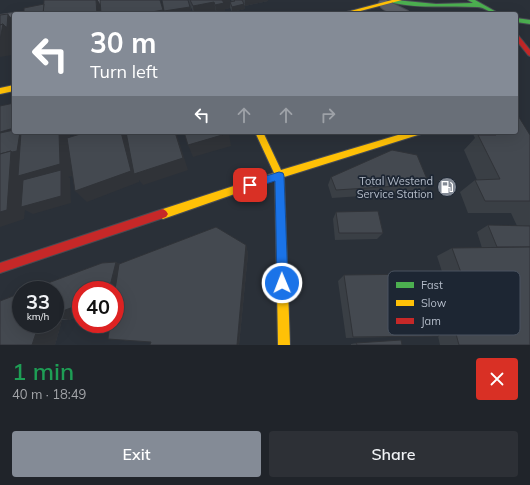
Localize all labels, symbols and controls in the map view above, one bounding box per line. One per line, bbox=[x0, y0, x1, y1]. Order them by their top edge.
text: 30 m bbox=[90, 25, 156, 60]
icon: left bbox=[24, 28, 76, 80]
text: Turn left bbox=[90, 60, 158, 83]
icon: left bbox=[191, 104, 213, 126]
icon: ahead bbox=[233, 104, 255, 126]
icon: ahead bbox=[275, 104, 297, 126]
icon: right bbox=[317, 104, 339, 126]
pin bbox=[233, 168, 267, 202]
icon: arrive bbox=[239, 174, 261, 196]
place label: Total Westend Service Station bbox=[357, 174, 433, 201]
fuel station icon: Total Westend Service Station bbox=[436, 176, 458, 198]
position arrow bbox=[261, 262, 303, 304]
legend bbox=[388, 271, 520, 335]
text: Fast bbox=[421, 278, 443, 292]
speed limit sign: 40 bbox=[72, 281, 124, 333]
text: 33 bbox=[26, 289, 50, 314]
text: Slow bbox=[421, 296, 447, 310]
text: km/h bbox=[27, 310, 49, 323]
text: Jam bbox=[421, 314, 441, 328]
text: 1 min bbox=[12, 356, 74, 386]
button: close bbox=[476, 358, 518, 400]
text: 40 m · 18:49 bbox=[12, 386, 86, 402]
button: Exit bbox=[12, 431, 261, 477]
button: Share bbox=[269, 431, 518, 477]

